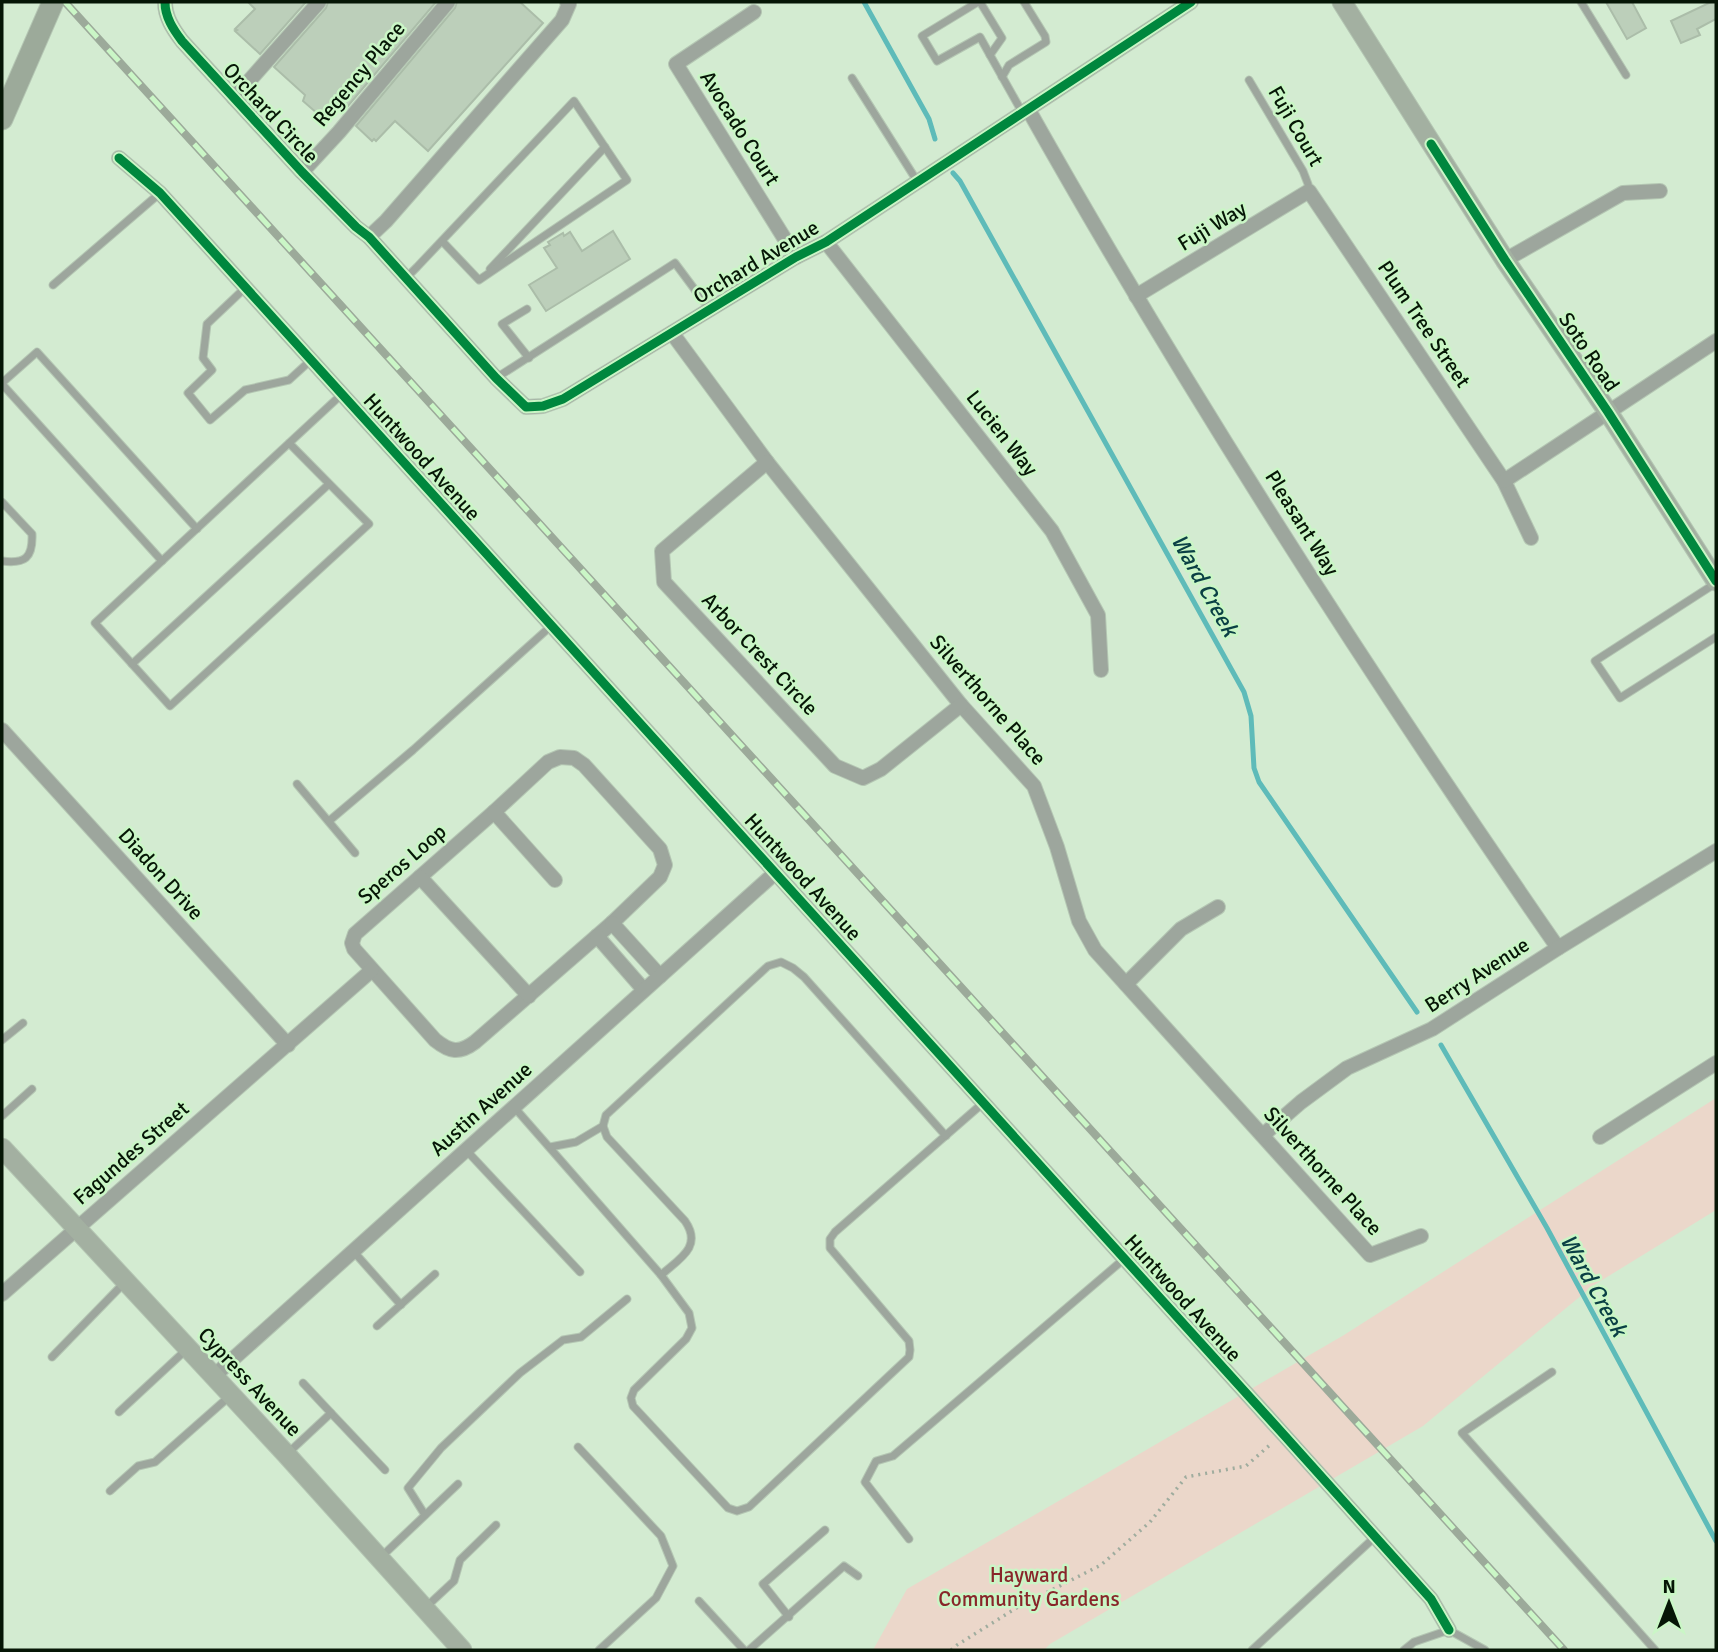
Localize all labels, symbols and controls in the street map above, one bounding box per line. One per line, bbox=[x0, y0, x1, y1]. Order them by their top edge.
street label: Regency Place bbox=[308, 16, 410, 132]
street label: Orchard Circle bbox=[218, 57, 324, 169]
street label: Avocado Court bbox=[694, 66, 786, 190]
street label: Fuji Court bbox=[1263, 81, 1329, 171]
street label: Fuji Way bbox=[1173, 195, 1251, 257]
street label: Orchard Avenue bbox=[688, 214, 824, 310]
street label: Plum Tree Street bbox=[1372, 256, 1476, 392]
street label: Soto Road bbox=[1553, 307, 1625, 397]
street label: Lucien Way bbox=[960, 385, 1044, 481]
street label: Huntwood Avenue bbox=[358, 388, 486, 526]
street label: Pleasant Way bbox=[1259, 465, 1345, 581]
water label: Ward Creek bbox=[1165, 529, 1246, 644]
street label: Arbor Crest Circle bbox=[696, 587, 824, 721]
street label: Silverthorne Place bbox=[924, 629, 1052, 771]
street label: Huntwood Avenue bbox=[739, 808, 867, 946]
street label: Speros Loop bbox=[352, 819, 452, 909]
street label: Diadon Drive bbox=[113, 823, 209, 925]
street label: Berry Avenue bbox=[1420, 932, 1534, 1018]
street label: Austin Avenue bbox=[425, 1056, 537, 1162]
street label: Fagundes Street bbox=[68, 1096, 194, 1210]
street label: Silverthorne Place bbox=[1258, 1101, 1388, 1241]
street label: Huntwood Avenue bbox=[1119, 1229, 1247, 1367]
water label: Ward Creek bbox=[1554, 1229, 1635, 1344]
street label: Cypress Avenue bbox=[193, 1322, 307, 1442]
park label: Hayward Community Gardens bbox=[938, 1562, 1120, 1612]
north arrow bbox=[1634, 1568, 1704, 1638]
text: N bbox=[1662, 1575, 1676, 1599]

